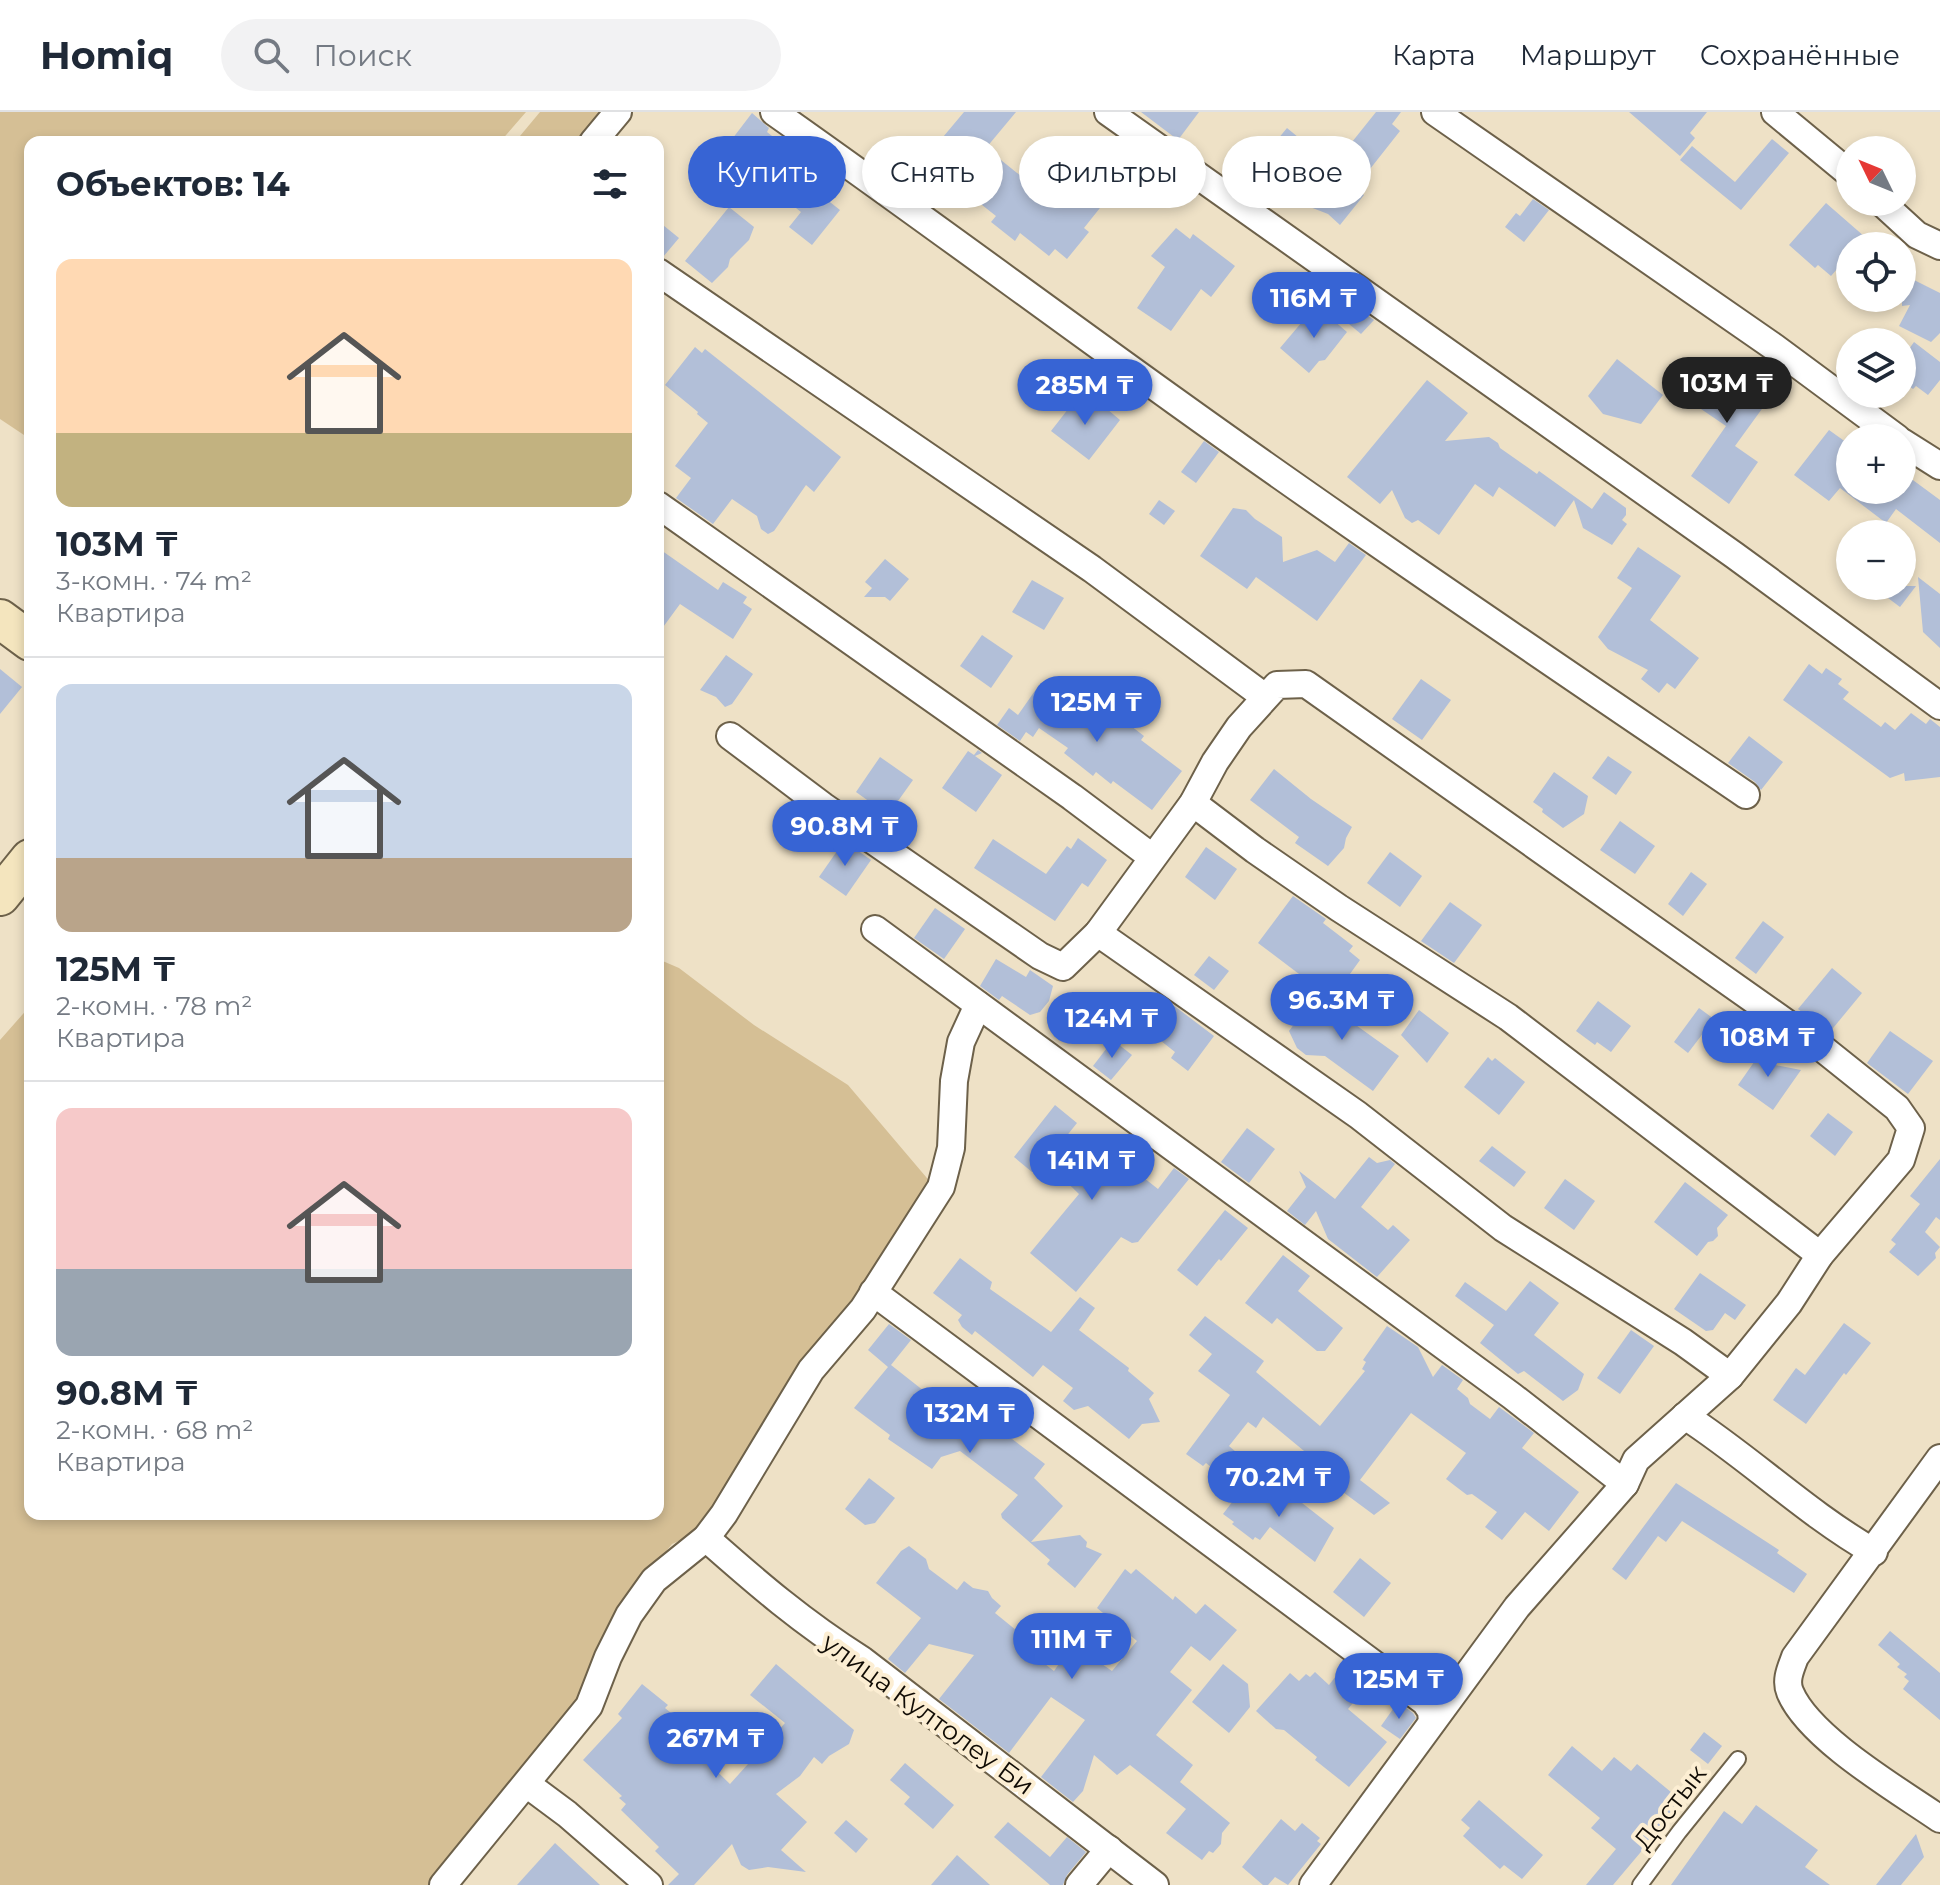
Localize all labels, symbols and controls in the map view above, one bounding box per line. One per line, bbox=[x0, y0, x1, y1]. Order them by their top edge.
search box bbox=[221, 19, 781, 91]
text: Homiq bbox=[40, 32, 173, 79]
icon: search bbox=[249, 33, 293, 77]
text: Поиск bbox=[313, 37, 412, 74]
text: Карта bbox=[1392, 38, 1476, 72]
text: Маршрут bbox=[1520, 38, 1656, 72]
text: Сохранённые bbox=[1700, 38, 1900, 72]
chip: Купить bbox=[688, 136, 846, 208]
chip: Снять bbox=[862, 136, 1003, 208]
chip: Фильтры bbox=[1019, 136, 1206, 208]
chip: Новое bbox=[1222, 136, 1371, 208]
north arrow bbox=[1836, 136, 1916, 216]
map controls bbox=[1836, 136, 1916, 600]
icon: filters bbox=[588, 162, 632, 206]
text: Объектов: 14 bbox=[56, 163, 290, 205]
button: locate bbox=[1836, 232, 1916, 312]
pin: 116M ₸ bbox=[1249, 272, 1379, 340]
text: 116M ₸ bbox=[1270, 282, 1358, 314]
icon: home bbox=[272, 311, 416, 455]
button: layers bbox=[1836, 328, 1916, 408]
pin: 103M ₸ bbox=[1662, 357, 1792, 425]
pin: 285M ₸ bbox=[1020, 359, 1150, 427]
text: 103M ₸ bbox=[1680, 367, 1774, 399]
text: 285M ₸ bbox=[1035, 369, 1135, 401]
button: + bbox=[1836, 424, 1916, 504]
button: − bbox=[1836, 520, 1916, 600]
text: 103M ₸ bbox=[56, 523, 179, 565]
text: 3-комн. · 74 m² bbox=[56, 565, 252, 597]
text: Квартира bbox=[56, 597, 185, 629]
pin: 125M ₸ bbox=[1032, 676, 1162, 744]
text: 125M ₸ bbox=[1051, 686, 1143, 718]
icon: home bbox=[272, 736, 416, 880]
pin: 90.8M ₸ bbox=[771, 800, 919, 868]
text: 90.8M ₸ bbox=[790, 810, 900, 842]
text: 125M ₸ bbox=[56, 948, 177, 990]
pin: 96.3M ₸ bbox=[1268, 974, 1416, 1042]
text: 96.3M ₸ bbox=[1289, 984, 1396, 1016]
text: 2-комн. · 78 m² bbox=[56, 990, 252, 1022]
pin: 124M ₸ bbox=[1047, 992, 1177, 1060]
text: 124M ₸ bbox=[1065, 1002, 1159, 1034]
pin: 108M ₸ bbox=[1703, 1011, 1833, 1079]
text: 108M ₸ bbox=[1720, 1021, 1816, 1053]
text: Квартира bbox=[56, 1022, 185, 1054]
pin: 141M ₸ bbox=[1027, 1134, 1157, 1202]
text: 141M ₸ bbox=[1048, 1144, 1136, 1176]
icon: home bbox=[272, 1160, 416, 1304]
text: 90.8M ₸ bbox=[56, 1372, 199, 1414]
pin: 132M ₸ bbox=[905, 1387, 1035, 1455]
text: 132M ₸ bbox=[924, 1397, 1016, 1429]
text: 2-комн. · 68 m² bbox=[56, 1414, 253, 1446]
text: Квартира bbox=[56, 1446, 185, 1478]
pin: 70.2M ₸ bbox=[1205, 1451, 1353, 1519]
text: 70.2M ₸ bbox=[1226, 1461, 1332, 1493]
pin: 111M ₸ bbox=[1007, 1613, 1137, 1681]
text: 111M ₸ bbox=[1031, 1623, 1113, 1655]
street label: улица Култолеу Би bbox=[815, 1626, 1040, 1802]
pin: 125M ₸ bbox=[1334, 1653, 1464, 1721]
text: 125M ₸ bbox=[1353, 1663, 1445, 1695]
pin: 267M ₸ bbox=[651, 1712, 781, 1780]
text: 267M ₸ bbox=[666, 1722, 766, 1754]
street label: Достык bbox=[1627, 1758, 1713, 1856]

